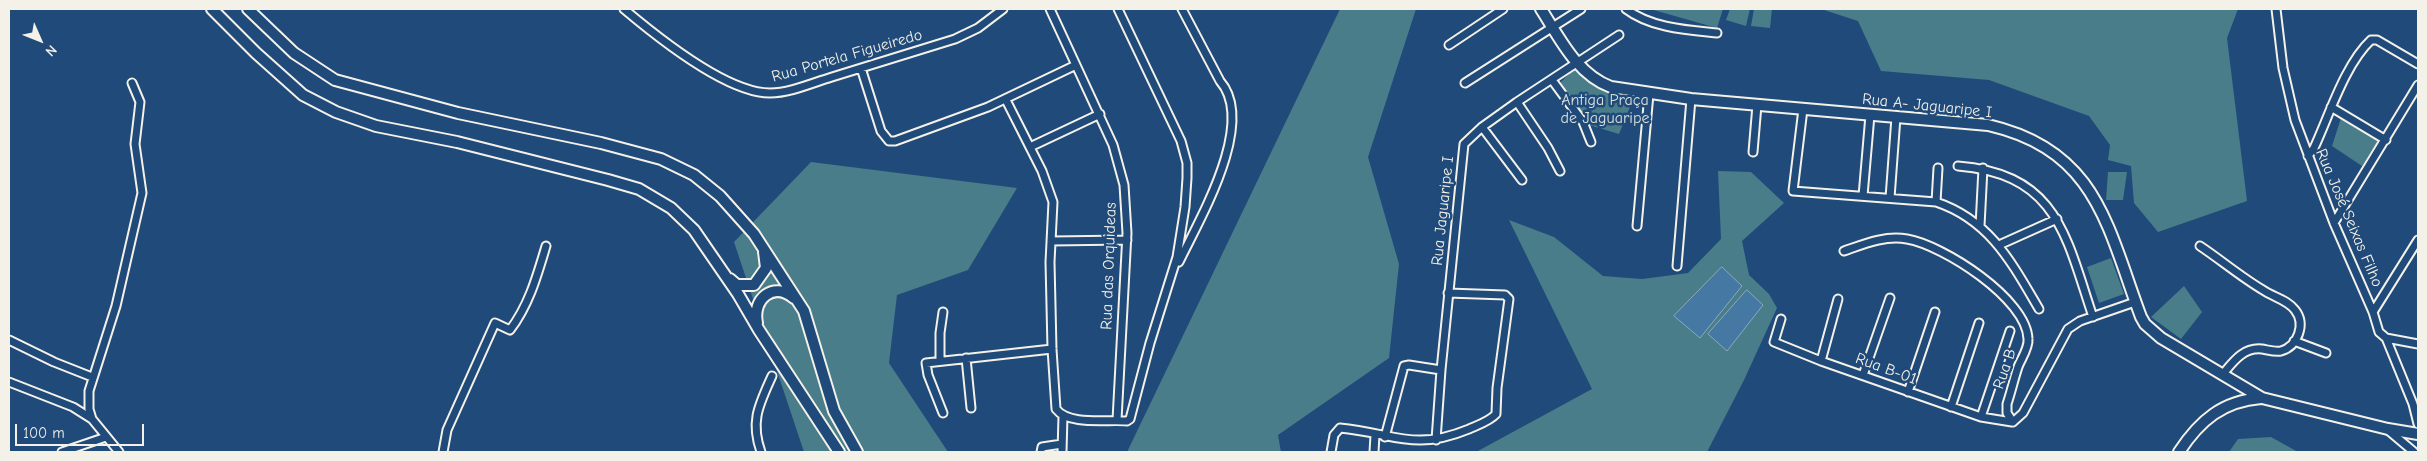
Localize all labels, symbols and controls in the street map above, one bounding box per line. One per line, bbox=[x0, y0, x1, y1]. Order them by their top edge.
north arrow bbox=[15, 15, 65, 65]
street label: Rua Portela Figueiredo bbox=[769, 25, 925, 87]
text: N bbox=[42, 42, 60, 60]
park label: Antiga Praça de Jaguaripe bbox=[1561, 90, 1649, 128]
street label: Rua A- Jaguaripe I bbox=[1861, 90, 1993, 122]
street label: Rua José Seixas Filho bbox=[2311, 146, 2387, 290]
street label: Rua Jaguaripe I bbox=[1428, 155, 1458, 267]
street label: Rua das Orquideas bbox=[1097, 202, 1121, 330]
street label: Rua B bbox=[1989, 346, 2021, 392]
street label: Rua B-01 bbox=[1853, 349, 1919, 389]
scale bar bbox=[18, 414, 146, 446]
text: 100 m bbox=[23, 424, 65, 442]

